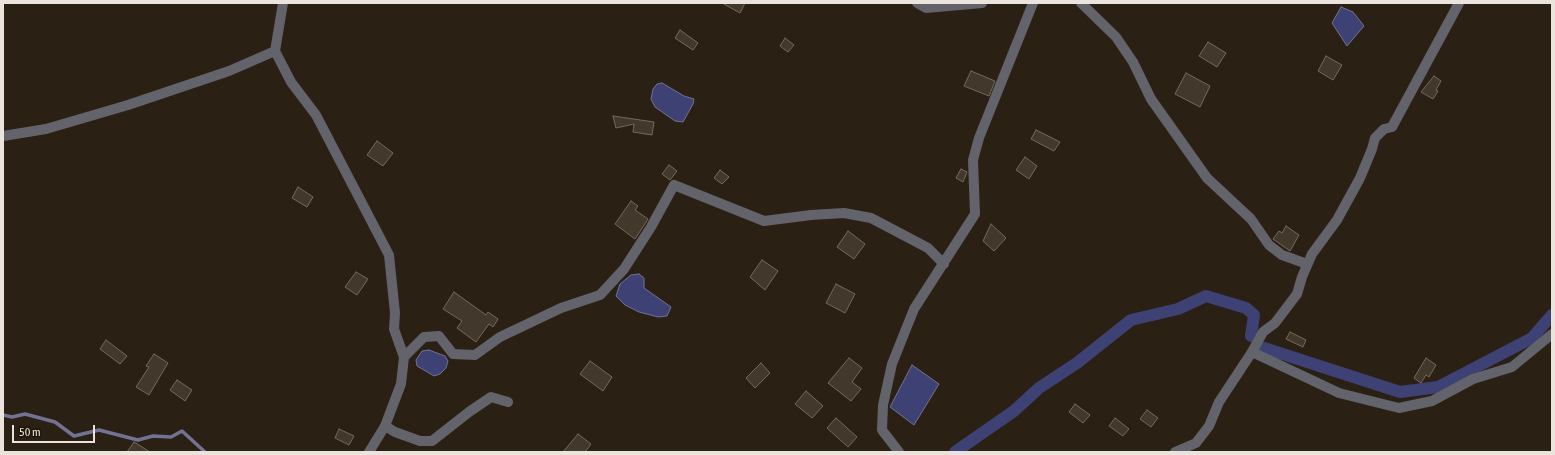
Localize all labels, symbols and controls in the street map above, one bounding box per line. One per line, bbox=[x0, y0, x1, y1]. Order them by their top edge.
scale bar bbox=[14, 417, 97, 443]
text: 50 m bbox=[19, 425, 41, 439]

